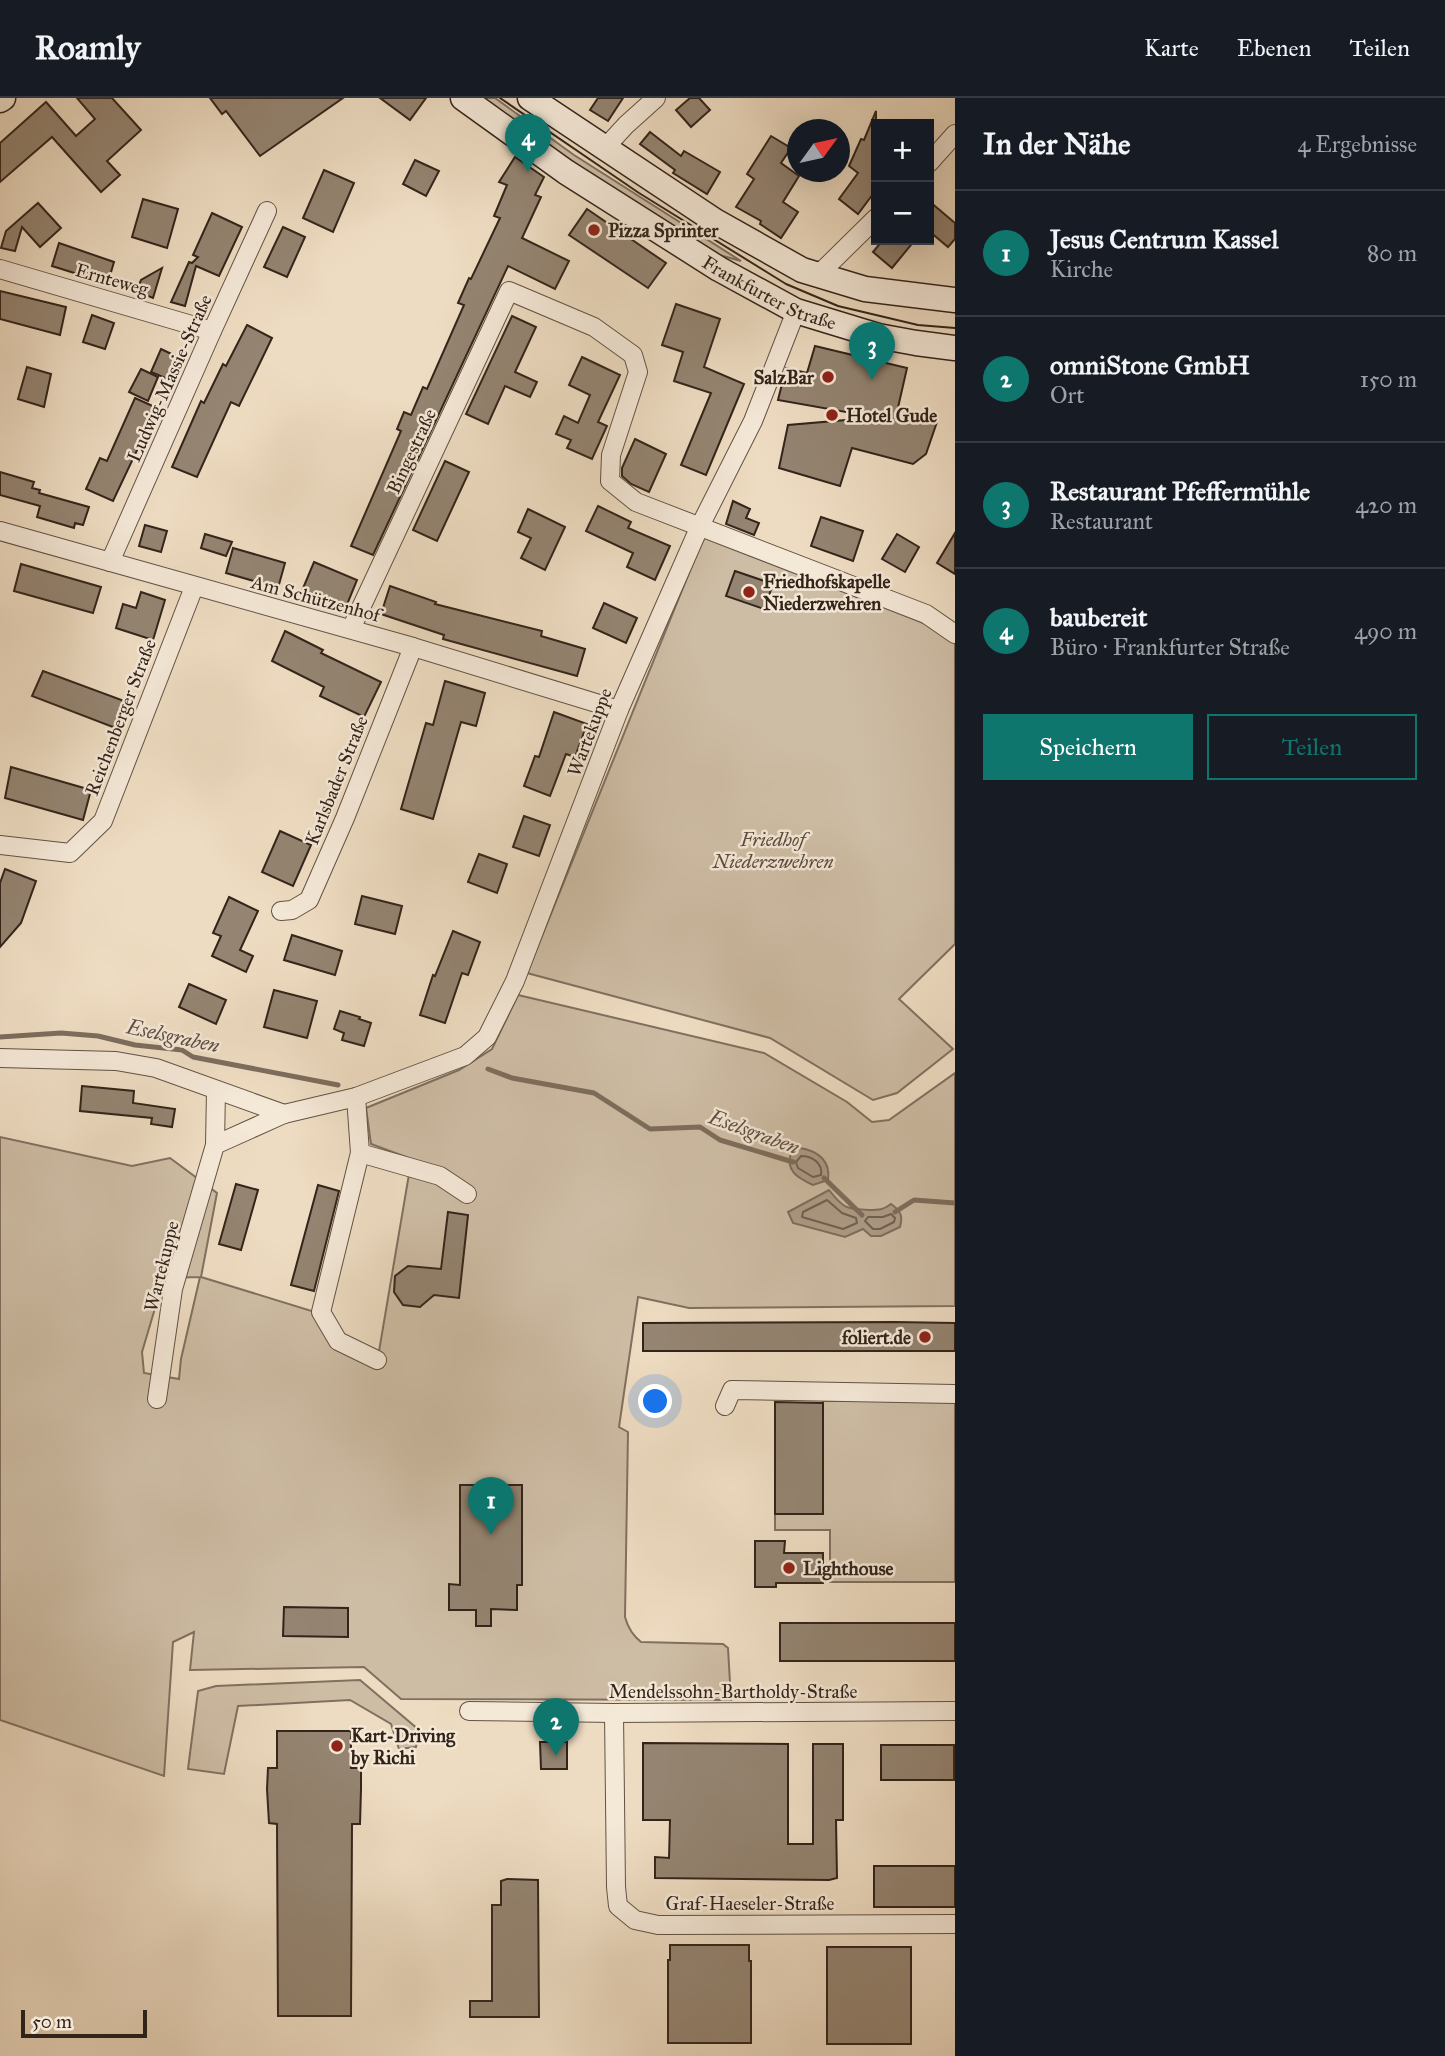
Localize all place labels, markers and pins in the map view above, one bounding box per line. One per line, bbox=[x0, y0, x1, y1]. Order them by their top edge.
pin: 4 bbox=[505, 114, 551, 172]
place label: Pizza Sprinter bbox=[608, 219, 719, 243]
marker: Pizza Sprinter bbox=[586, 222, 602, 238]
pin: 3 bbox=[849, 322, 895, 380]
place label: SalzBar bbox=[753, 366, 815, 389]
marker: SalzBar bbox=[820, 369, 836, 385]
place label: Hotel Gude bbox=[846, 404, 937, 427]
marker: Hotel Gude bbox=[824, 407, 840, 423]
place label: Friedhofskapelle Niederzwehren bbox=[763, 570, 891, 615]
marker: Friedhofskapelle Niederzwehren bbox=[741, 584, 757, 600]
place label: foliert.de bbox=[841, 1326, 911, 1349]
marker: foliert.de bbox=[917, 1329, 933, 1345]
pin: 1 bbox=[468, 1477, 514, 1535]
place label: Lighthouse bbox=[803, 1557, 894, 1581]
marker: Lighthouse bbox=[781, 1560, 797, 1576]
pin: 2 bbox=[533, 1698, 579, 1756]
place label: Kart-Driving by Richi bbox=[350, 1724, 456, 1770]
marker: Kart-Driving by Richi bbox=[329, 1738, 345, 1754]

